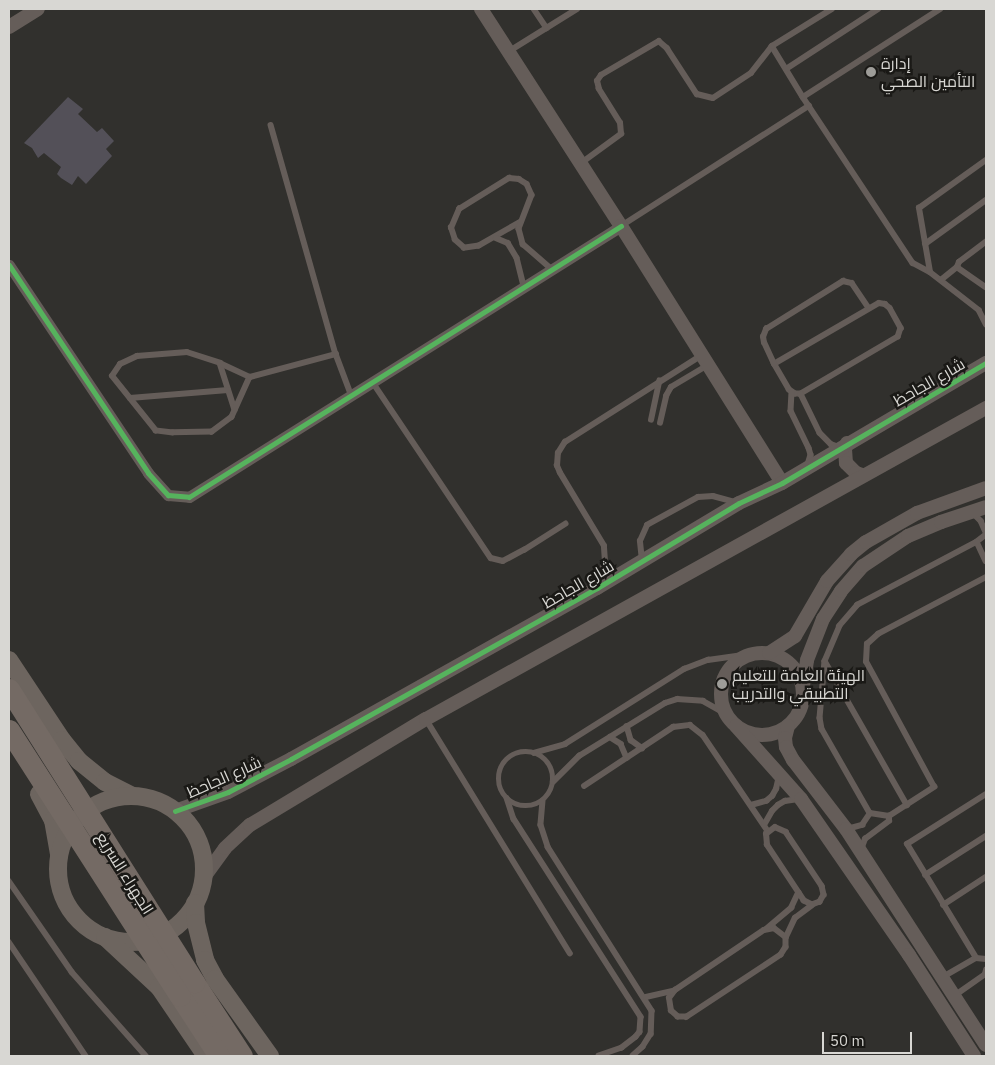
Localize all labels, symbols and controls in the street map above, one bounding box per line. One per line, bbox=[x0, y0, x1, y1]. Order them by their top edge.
place label: إدارة التأمين الصحي bbox=[881, 53, 975, 91]
marker: إدارة التأمين الصحي bbox=[865, 66, 877, 78]
street label: شارع الجاحظ bbox=[890, 354, 968, 410]
street label: شارع الجاحظ bbox=[539, 556, 617, 612]
place label: الهيئة العامة للتعليم التطبيقي والتدريب bbox=[732, 665, 865, 703]
marker: الهيئة العامة للتعليم التطبيقي والتدريب bbox=[716, 678, 728, 690]
street label: شارع الجاحظ bbox=[184, 752, 264, 802]
street label: الجهراء السريع bbox=[92, 828, 158, 918]
scale bar bbox=[825, 1022, 915, 1054]
text: 50 m bbox=[830, 1031, 865, 1050]

